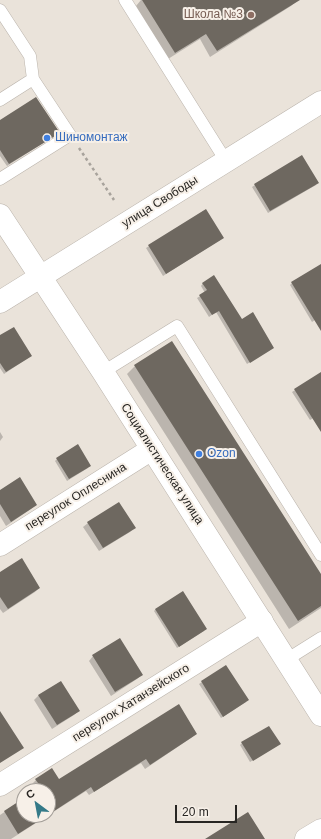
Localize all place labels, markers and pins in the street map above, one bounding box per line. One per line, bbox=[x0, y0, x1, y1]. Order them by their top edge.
place label: Школа №3 bbox=[184, 8, 243, 22]
marker: Школа №3 bbox=[246, 10, 256, 20]
place label: Шиномонтаж bbox=[55, 131, 128, 145]
marker: Шиномонтаж bbox=[42, 133, 52, 143]
place label: Ozon bbox=[207, 447, 236, 461]
marker: Ozon bbox=[194, 449, 204, 459]

